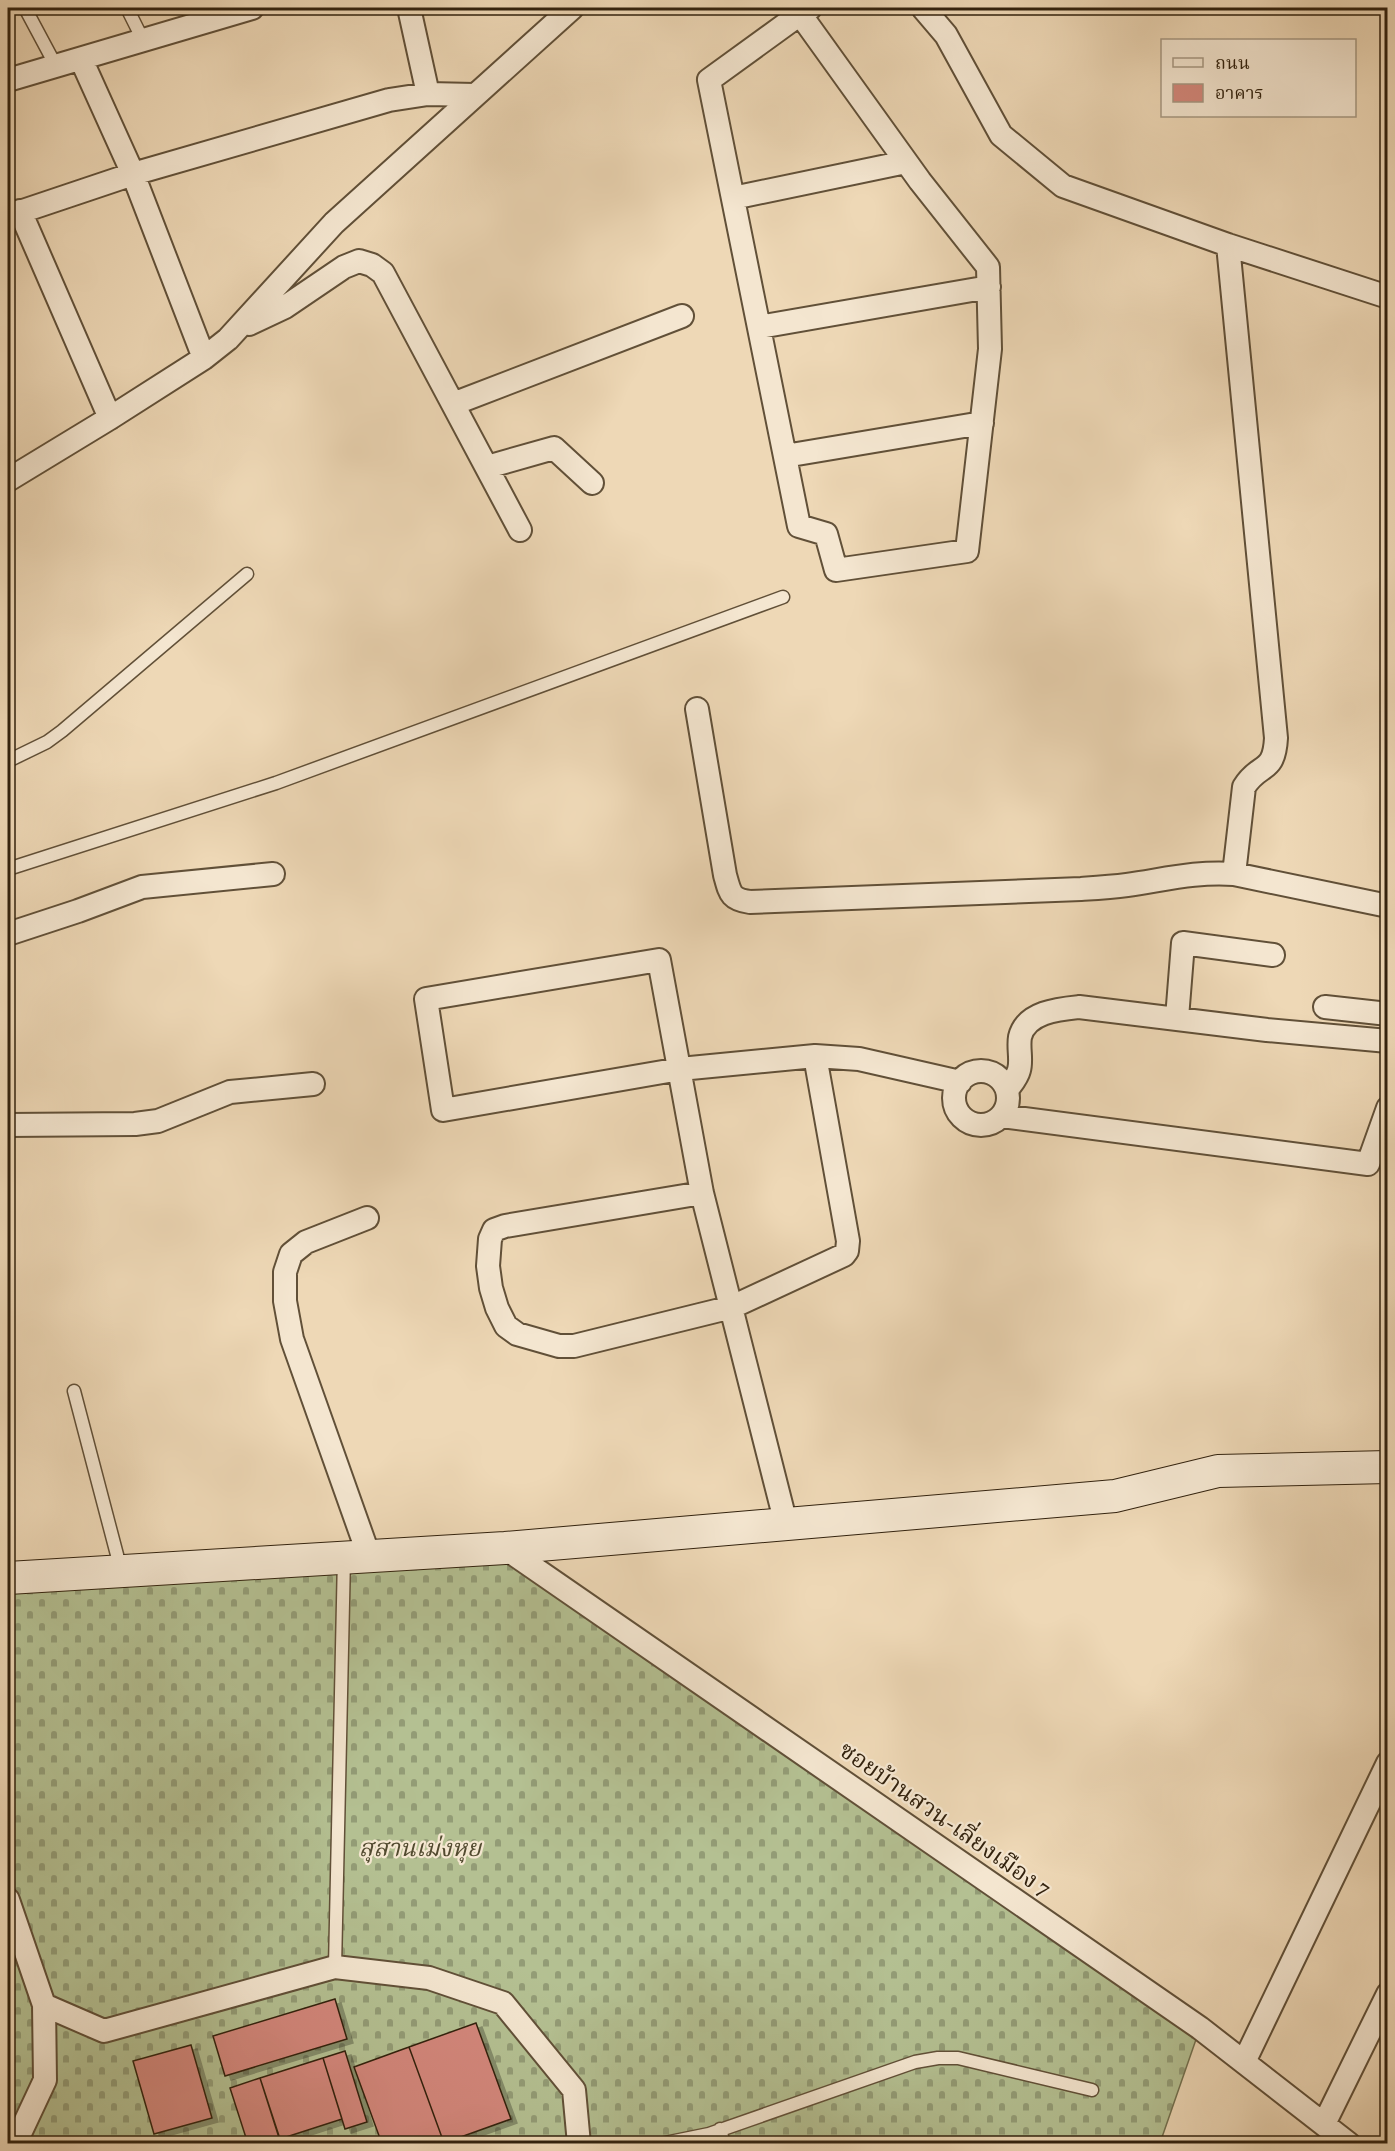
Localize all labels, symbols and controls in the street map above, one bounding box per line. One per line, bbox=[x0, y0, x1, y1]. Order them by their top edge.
legend bbox=[1161, 39, 1356, 117]
text: ถนน bbox=[1215, 51, 1250, 75]
text: อาคาร bbox=[1215, 81, 1264, 105]
street label: ซอยบ้านสวน-เลี่ยงเมือง 7 bbox=[833, 1732, 1059, 1905]
park label: สุสานเม่งหุย bbox=[359, 1832, 483, 1864]

